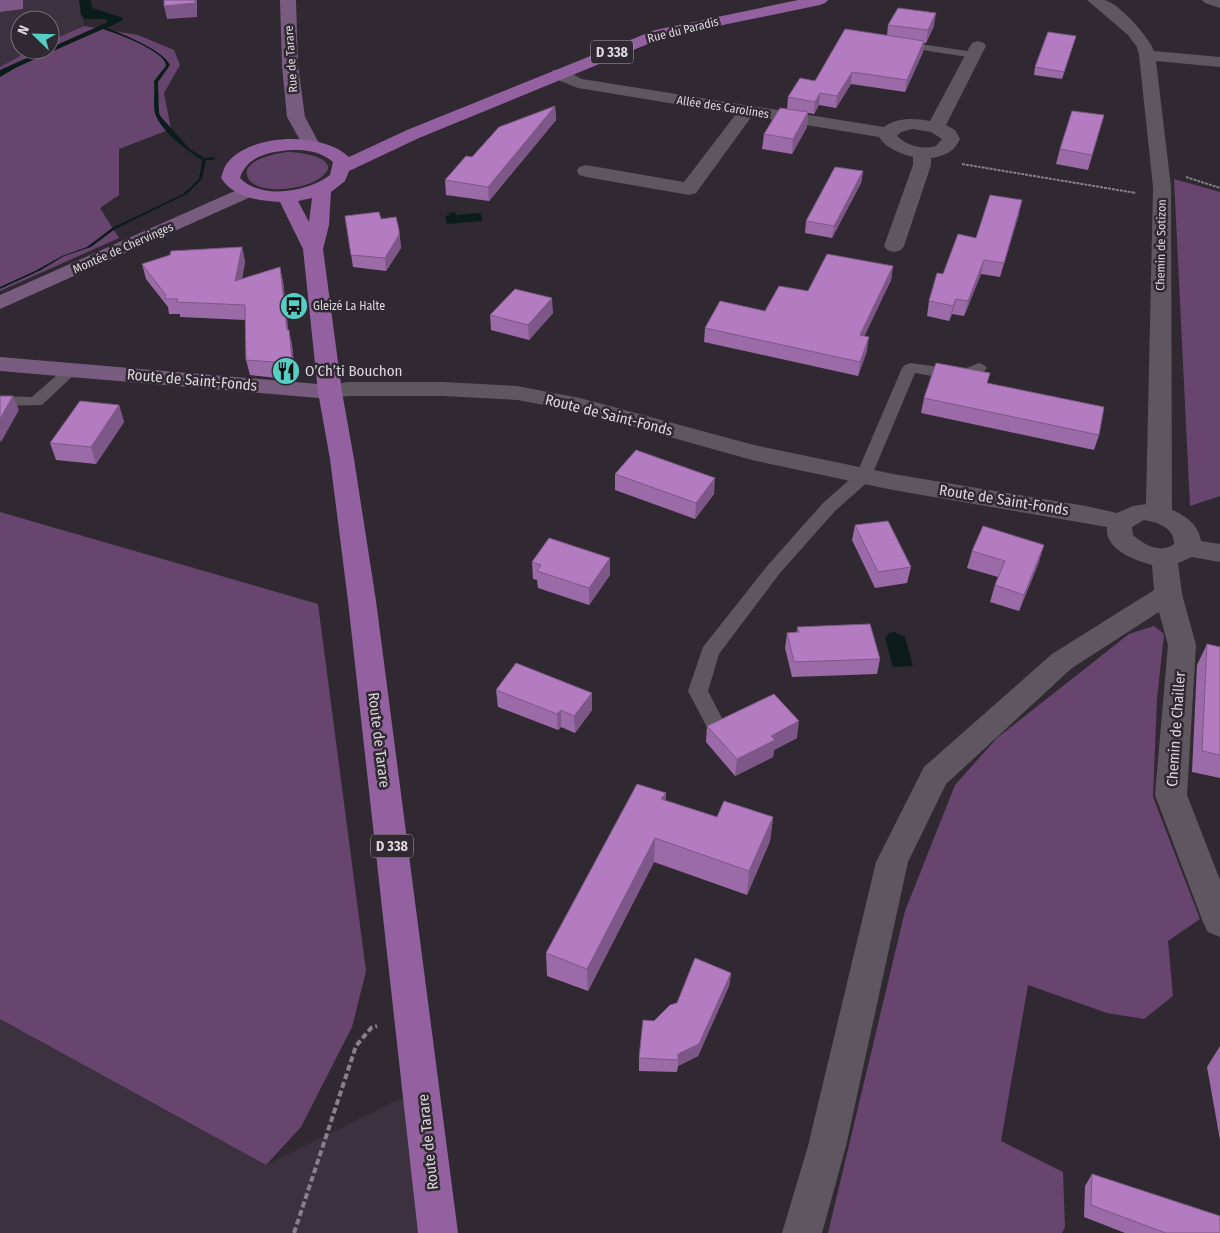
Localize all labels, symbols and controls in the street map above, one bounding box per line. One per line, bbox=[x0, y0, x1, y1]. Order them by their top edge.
north arrow bbox=[10, 10, 60, 60]
street label: Rue du Paradis bbox=[646, 14, 720, 46]
text: N bbox=[14, 23, 33, 37]
street label: Rue de Tarare bbox=[282, 25, 300, 93]
road number: D 338 bbox=[591, 41, 633, 64]
street label: Allée des Carolines bbox=[676, 93, 770, 121]
street label: Chemin de Sotizon bbox=[1153, 199, 1169, 291]
street label: Montée de Chervinges bbox=[71, 220, 175, 276]
bus stop icon: Gleizé La Halte bbox=[279, 291, 309, 321]
place label: Gleizé La Halte bbox=[313, 299, 385, 313]
restaurant icon: O’Ch’ti Bouchon bbox=[271, 356, 301, 386]
place label: O’Ch’ti Bouchon bbox=[305, 362, 402, 380]
street label: Route de Saint-Fonds bbox=[126, 365, 258, 395]
street label: Route de Saint-Fonds bbox=[543, 390, 675, 440]
street label: Route de Saint-Fonds bbox=[938, 481, 1070, 519]
street label: Chemin de Chailler bbox=[1163, 670, 1189, 787]
street label: Route de Tarare bbox=[364, 691, 394, 789]
road number: D 338 bbox=[371, 834, 413, 858]
street label: Route de Tarare bbox=[414, 1093, 442, 1191]

